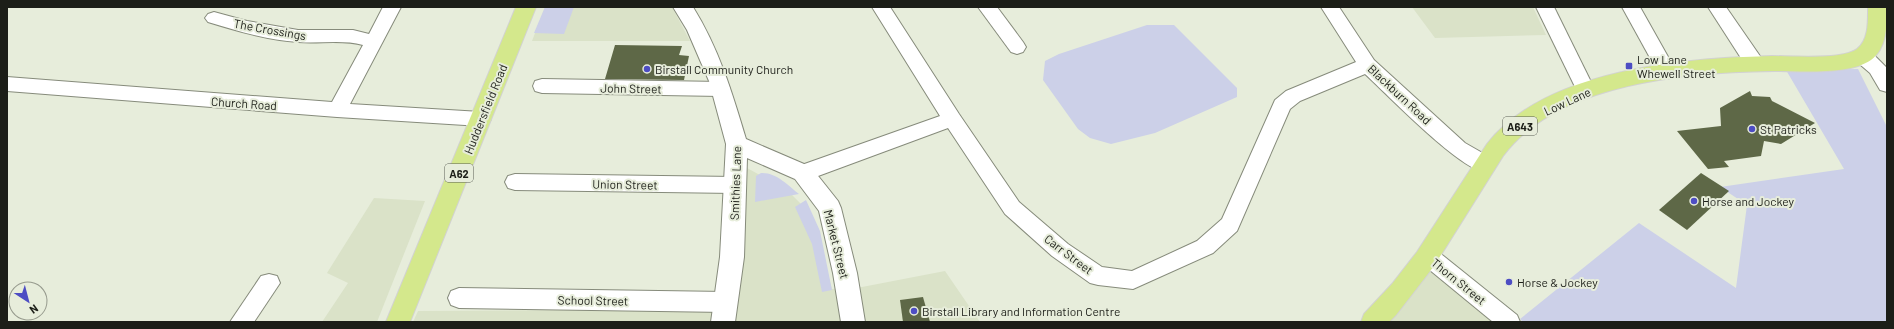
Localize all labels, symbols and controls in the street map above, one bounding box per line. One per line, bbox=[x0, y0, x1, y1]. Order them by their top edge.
street label: The Crossings bbox=[233, 16, 307, 42]
place label: Low Lane Whewell Street bbox=[1637, 52, 1716, 80]
street label: Blackburn Road bbox=[1365, 61, 1435, 127]
marker: Low Lane Whewell Street bbox=[1624, 61, 1634, 71]
street label: Huddersfield Road bbox=[461, 62, 509, 156]
place label: Birstall Community Church bbox=[655, 62, 793, 76]
marker: Birstall Community Church bbox=[642, 64, 652, 74]
street label: John Street bbox=[600, 80, 662, 96]
street label: Low Lane bbox=[1541, 84, 1593, 118]
street label: Church Road bbox=[211, 94, 277, 112]
road number: A643 bbox=[1503, 117, 1537, 135]
place label: St Patricks bbox=[1760, 122, 1817, 136]
marker: St Patricks bbox=[1747, 124, 1757, 134]
street label: Smithies Lane bbox=[727, 146, 743, 220]
road number: A62 bbox=[445, 164, 473, 182]
street label: Union Street bbox=[592, 176, 658, 192]
place label: Horse and Jockey bbox=[1702, 194, 1794, 208]
marker: Horse and Jockey bbox=[1689, 196, 1699, 206]
street label: Market Street bbox=[822, 208, 852, 280]
street label: Carr Street bbox=[1042, 231, 1096, 277]
street label: Thorn Street bbox=[1429, 255, 1489, 307]
place label: Horse & Jockey bbox=[1517, 275, 1598, 289]
marker: Horse & Jockey bbox=[1504, 277, 1514, 287]
north arrow bbox=[8, 281, 48, 321]
street label: School Street bbox=[558, 292, 628, 308]
text: N bbox=[27, 302, 41, 317]
place label: Birstall Library and Information Centre bbox=[922, 304, 1120, 318]
marker: Birstall Library and Information Centre bbox=[909, 306, 919, 316]

